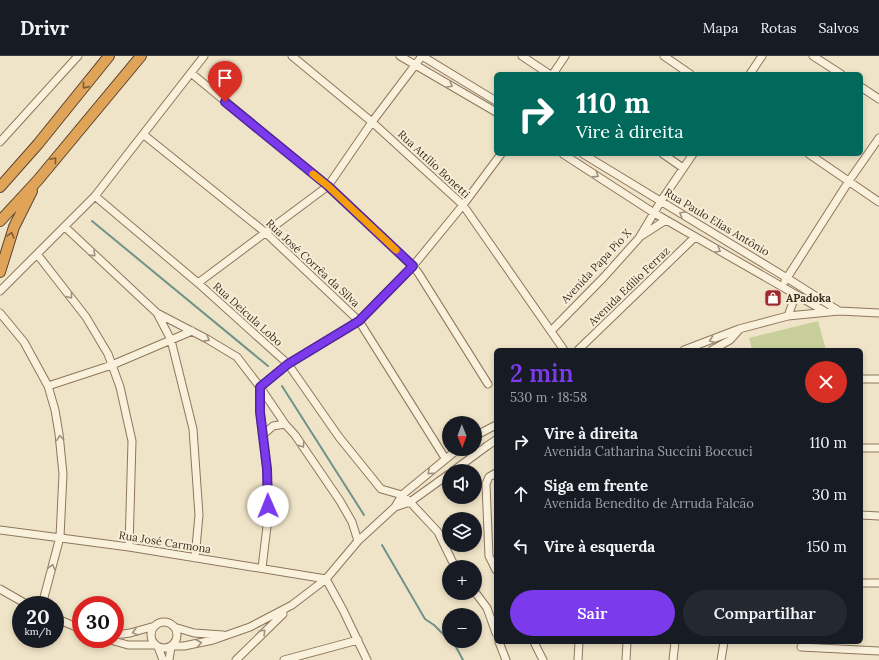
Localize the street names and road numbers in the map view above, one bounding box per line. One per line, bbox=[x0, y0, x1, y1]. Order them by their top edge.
street label: Rua Attílio Bonetti bbox=[395, 127, 473, 201]
street label: Rua Paulo Elias Antônio bbox=[662, 185, 772, 259]
street label: Rua José Corrêa da Silva bbox=[263, 216, 363, 310]
street label: Avenida Papa Pio X bbox=[557, 225, 635, 307]
street label: Avenida Edílio Ferraz bbox=[585, 243, 673, 329]
street label: Rua Deicula Lobo bbox=[210, 279, 286, 349]
street label: Rua José Carmona bbox=[118, 528, 212, 556]

